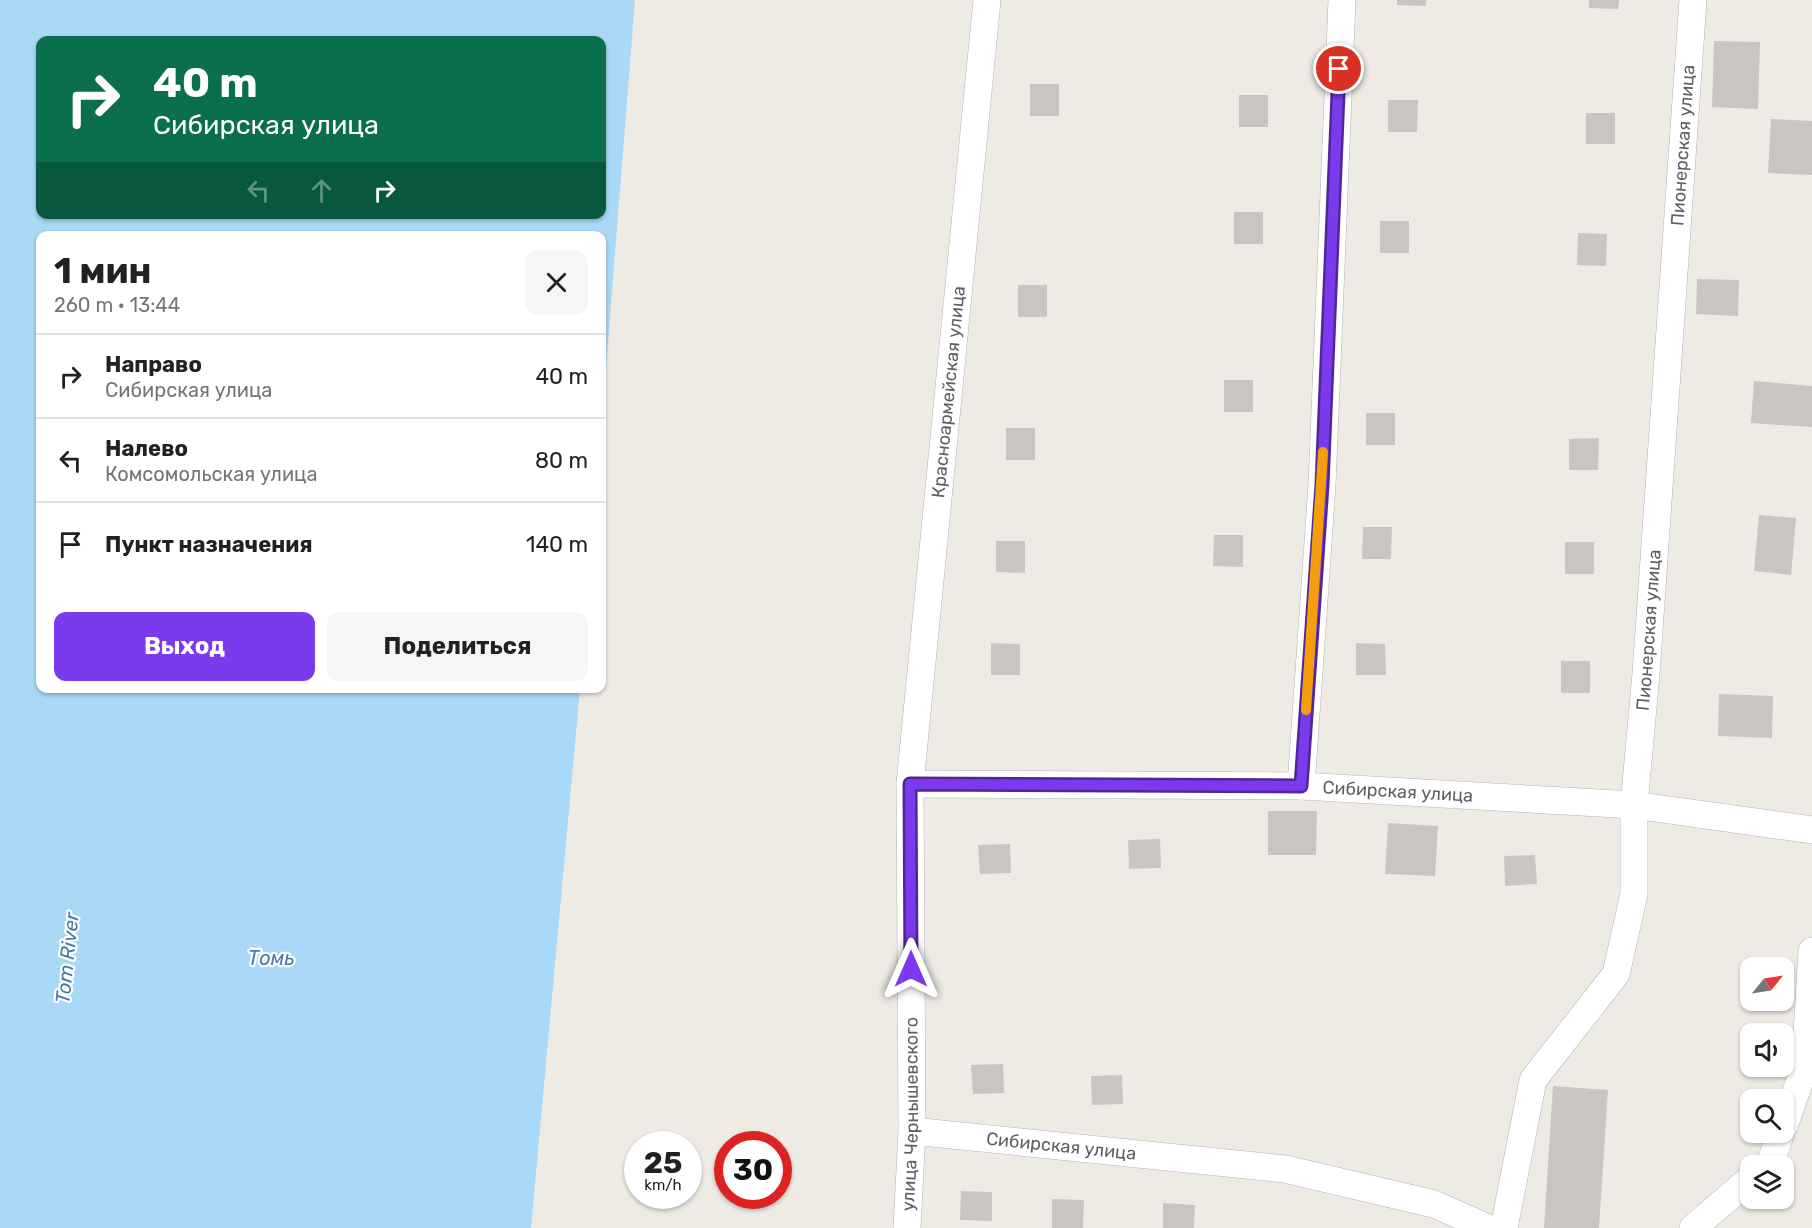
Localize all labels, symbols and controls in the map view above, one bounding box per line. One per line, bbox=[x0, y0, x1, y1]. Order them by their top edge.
pin bbox=[1313, 43, 1364, 94]
icon: arrive bbox=[1322, 52, 1355, 85]
text: 40 m bbox=[153, 58, 258, 108]
icon: right bbox=[54, 60, 132, 138]
street label: Пионерская улица bbox=[1666, 64, 1699, 227]
text: Сибирская улица bbox=[153, 109, 379, 141]
icon: left bbox=[242, 174, 275, 207]
icon: ahead bbox=[305, 174, 338, 207]
icon: right bbox=[368, 174, 401, 207]
text: 1 мин bbox=[54, 249, 152, 292]
button: close bbox=[525, 251, 588, 314]
street label: Красноармейская улица bbox=[927, 285, 970, 499]
text: 260 m · 13:44 bbox=[54, 293, 180, 317]
text: Направо bbox=[105, 351, 202, 378]
icon: right bbox=[54, 360, 87, 393]
text: 40 m bbox=[535, 363, 588, 390]
text: Сибирская улица bbox=[105, 378, 272, 402]
text: Налево bbox=[105, 435, 188, 462]
icon: left bbox=[54, 444, 87, 477]
text: 80 m bbox=[535, 447, 588, 474]
text: Комсомольская улица bbox=[105, 462, 318, 486]
icon: arrive bbox=[54, 528, 87, 561]
text: Пункт назначения bbox=[105, 531, 313, 558]
text: 140 m bbox=[526, 531, 588, 558]
street label: Пионерская улица bbox=[1632, 549, 1666, 712]
button: Выход bbox=[54, 612, 315, 681]
button: Поделиться bbox=[327, 612, 588, 681]
street label: Сибирская улица bbox=[1322, 776, 1474, 807]
water label: Tom River bbox=[50, 910, 84, 1005]
position arrow bbox=[879, 937, 943, 1001]
water label: Томь bbox=[248, 946, 294, 970]
north arrow bbox=[1740, 957, 1794, 1011]
map controls bbox=[1740, 957, 1794, 1209]
street label: улица Чернышевского bbox=[897, 1017, 923, 1212]
button: sound bbox=[1740, 1023, 1794, 1077]
button: search bbox=[1740, 1089, 1794, 1143]
street label: Сибирская улица bbox=[985, 1128, 1137, 1165]
speed limit sign: 30 bbox=[714, 1131, 792, 1209]
text: 25 bbox=[644, 1145, 682, 1181]
button: layers bbox=[1740, 1155, 1794, 1209]
text: km/h bbox=[644, 1176, 682, 1194]

